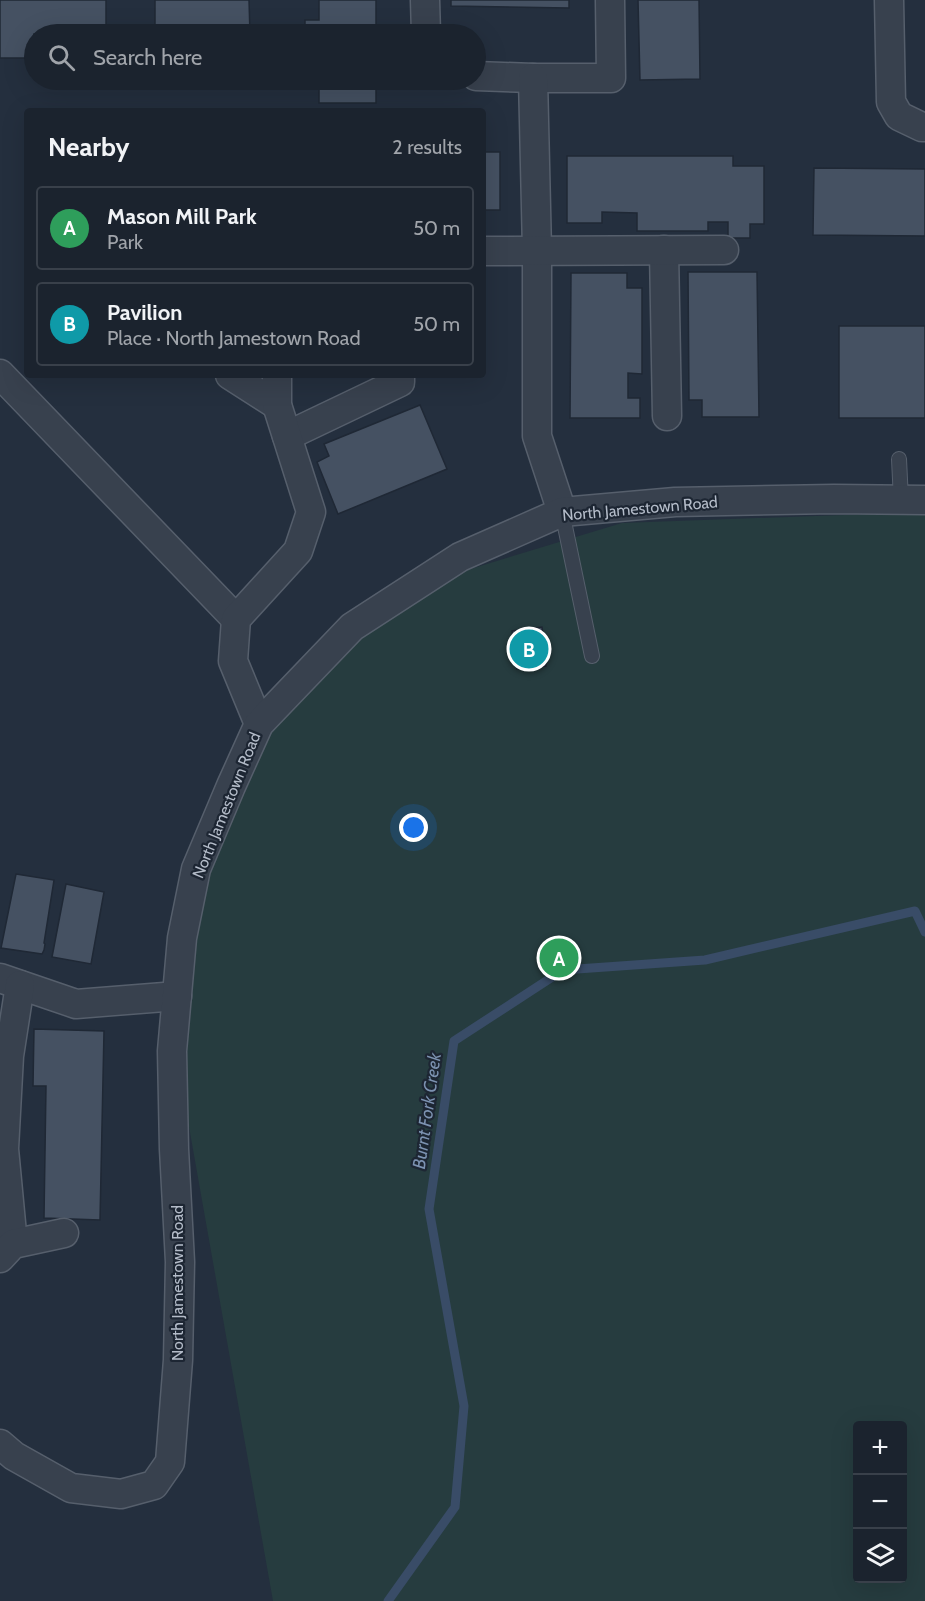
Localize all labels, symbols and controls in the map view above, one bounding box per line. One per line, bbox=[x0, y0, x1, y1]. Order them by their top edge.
search box bbox=[24, 24, 486, 90]
icon: search bbox=[45, 41, 78, 74]
text: Search here bbox=[93, 44, 202, 71]
text: Nearby bbox=[48, 131, 129, 163]
text: 2 results bbox=[392, 135, 462, 159]
text: Mason Mill Park bbox=[107, 203, 257, 230]
text: A bbox=[63, 216, 76, 240]
text: 50 m bbox=[413, 216, 460, 240]
text: Park bbox=[107, 230, 143, 254]
text: Pavilion bbox=[107, 299, 182, 326]
text: B bbox=[63, 312, 76, 336]
text: 50 m bbox=[413, 312, 460, 336]
text: Place · North Jamestown Road bbox=[107, 326, 360, 350]
street label: North Jamestown Road bbox=[562, 492, 719, 525]
pin: B bbox=[510, 626, 548, 672]
street label: North Jamestown Road bbox=[188, 729, 264, 881]
your location bbox=[399, 813, 428, 842]
pin: A bbox=[540, 936, 578, 980]
water label: Burnt Fork Creek bbox=[408, 1050, 446, 1170]
street label: North Jamestown Road bbox=[168, 1205, 187, 1361]
map controls bbox=[853, 1421, 907, 1583]
button: + bbox=[853, 1421, 907, 1475]
button: − bbox=[853, 1475, 907, 1529]
button: layers bbox=[853, 1529, 907, 1583]

